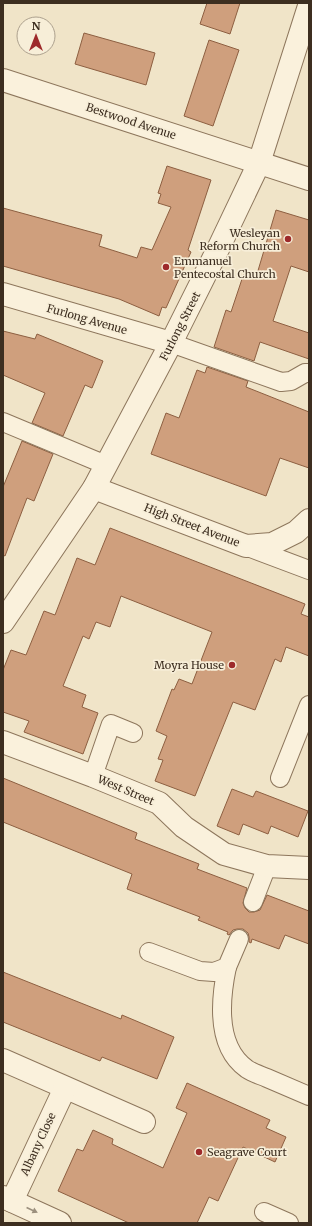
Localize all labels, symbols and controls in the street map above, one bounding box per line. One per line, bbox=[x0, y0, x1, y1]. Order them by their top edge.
north arrow bbox=[16, 16, 56, 56]
text: N bbox=[32, 19, 41, 33]
street label: Bestwood Avenue bbox=[84, 100, 178, 142]
place label: Wesleyan Reform Church bbox=[199, 226, 281, 253]
marker: Wesleyan Reform Church bbox=[283, 234, 293, 244]
place label: Emmanuel Pentecostal Church bbox=[174, 254, 276, 281]
marker: Emmanuel Pentecostal Church bbox=[161, 262, 171, 272]
street label: Furlong Street bbox=[157, 288, 204, 363]
street label: Furlong Avenue bbox=[45, 301, 129, 337]
street label: High Street Avenue bbox=[142, 500, 242, 550]
place label: Moyra House bbox=[154, 658, 224, 672]
marker: Moyra House bbox=[227, 660, 237, 670]
street label: West Street bbox=[95, 771, 157, 808]
street label: Albany Close bbox=[17, 1110, 59, 1179]
place label: Seagrave Court bbox=[207, 1145, 287, 1159]
marker: Seagrave Court bbox=[194, 1147, 204, 1157]
one-way arrow bbox=[26, 1207, 37, 1213]

